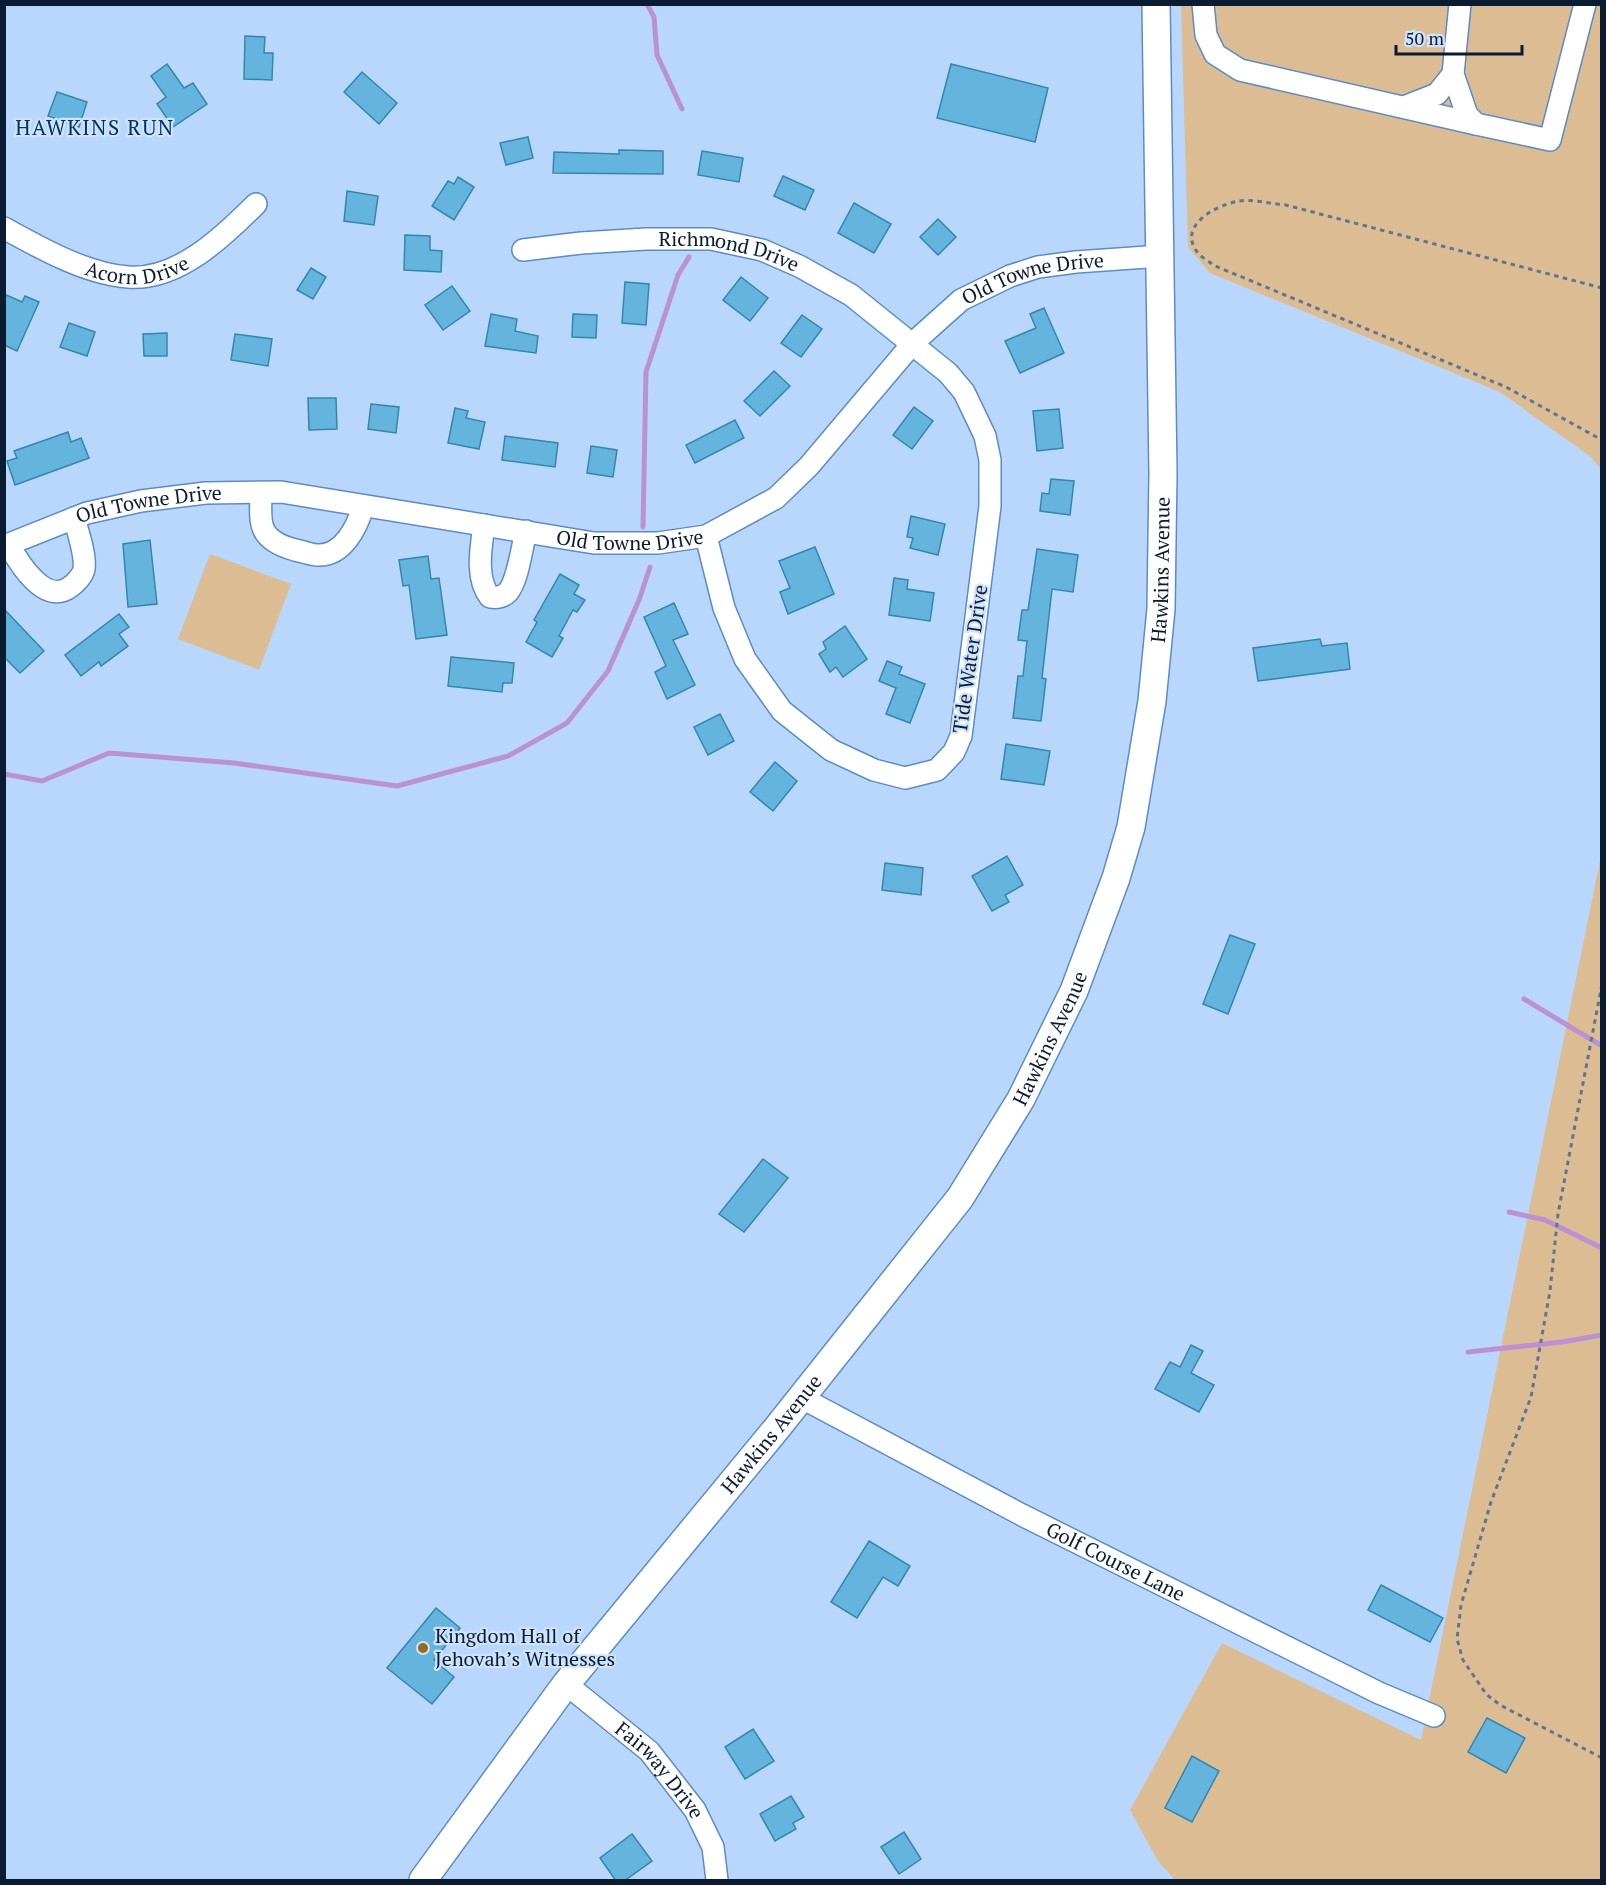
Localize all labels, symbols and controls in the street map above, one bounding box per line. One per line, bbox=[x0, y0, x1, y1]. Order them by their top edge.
scale bar bbox=[1396, 18, 1522, 56]
text: 50 m bbox=[1405, 26, 1445, 50]
district label: HAWKINS RUN bbox=[15, 113, 175, 141]
street label: Richmond Drive bbox=[659, 225, 804, 277]
street label: Old Towne Drive bbox=[957, 246, 1105, 311]
street label: Acorn Drive bbox=[82, 249, 193, 290]
street label: Old Towne Drive bbox=[71, 479, 222, 529]
street label: Hawkins Avenue bbox=[1144, 496, 1176, 644]
street label: Old Towne Drive bbox=[554, 523, 705, 556]
street label: Tide Water Drive bbox=[946, 583, 993, 735]
street label: Hawkins Avenue bbox=[1006, 967, 1093, 1110]
street label: Hawkins Avenue bbox=[714, 1369, 827, 1499]
street label: Golf Course Lane bbox=[1042, 1515, 1190, 1607]
place label: Kingdom Hall of Jehovah’s Witnesses bbox=[435, 1622, 615, 1672]
marker: Kingdom Hall of Jehovah’s Witnesses bbox=[416, 1641, 430, 1655]
street label: Fairway Drive bbox=[610, 1715, 711, 1823]

